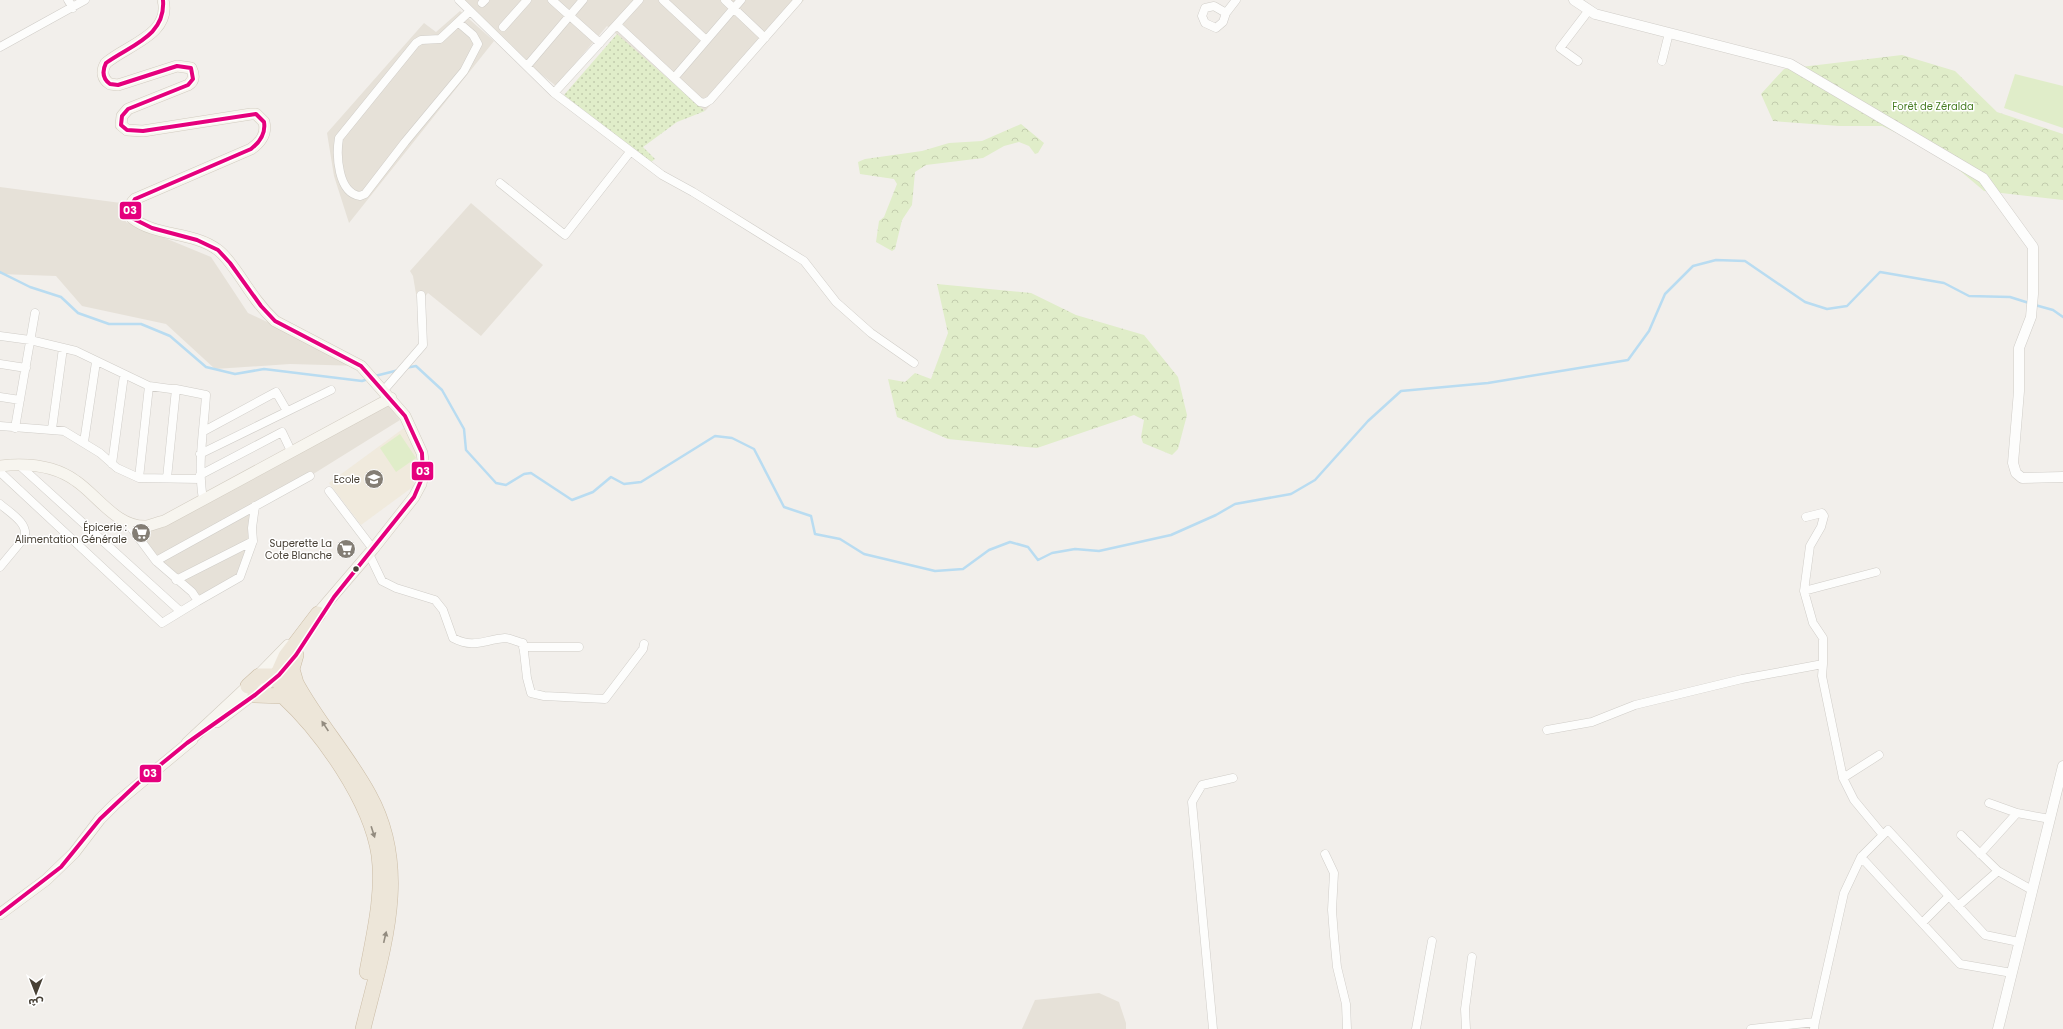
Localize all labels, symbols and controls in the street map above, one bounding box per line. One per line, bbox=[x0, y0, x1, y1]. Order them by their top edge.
park label: Forêt de Zéralda bbox=[1892, 99, 1974, 114]
line badge: 03 bbox=[119, 201, 142, 220]
text: 03 bbox=[123, 202, 137, 218]
line badge: 03 bbox=[411, 461, 434, 481]
text: 03 bbox=[416, 463, 430, 479]
school or university icon: Ecole bbox=[363, 468, 385, 490]
place label: Ecole bbox=[334, 472, 360, 487]
place label: Épicerie : Alimentation Générale bbox=[15, 520, 127, 547]
supermarket icon: Épicerie : Alimentation Générale bbox=[130, 522, 152, 544]
place label: Superette La Cote Blanche bbox=[265, 536, 332, 563]
supermarket icon: Superette La Cote Blanche bbox=[335, 538, 357, 560]
unlabelled marker bbox=[351, 564, 361, 574]
one-way arrow bbox=[321, 721, 329, 731]
line badge: 03 bbox=[139, 764, 162, 783]
text: 03 bbox=[143, 765, 157, 781]
one-way arrow bbox=[370, 826, 376, 838]
one-way arrow bbox=[382, 930, 388, 942]
north arrow bbox=[16, 973, 56, 1013]
text: ش bbox=[28, 995, 44, 1011]

